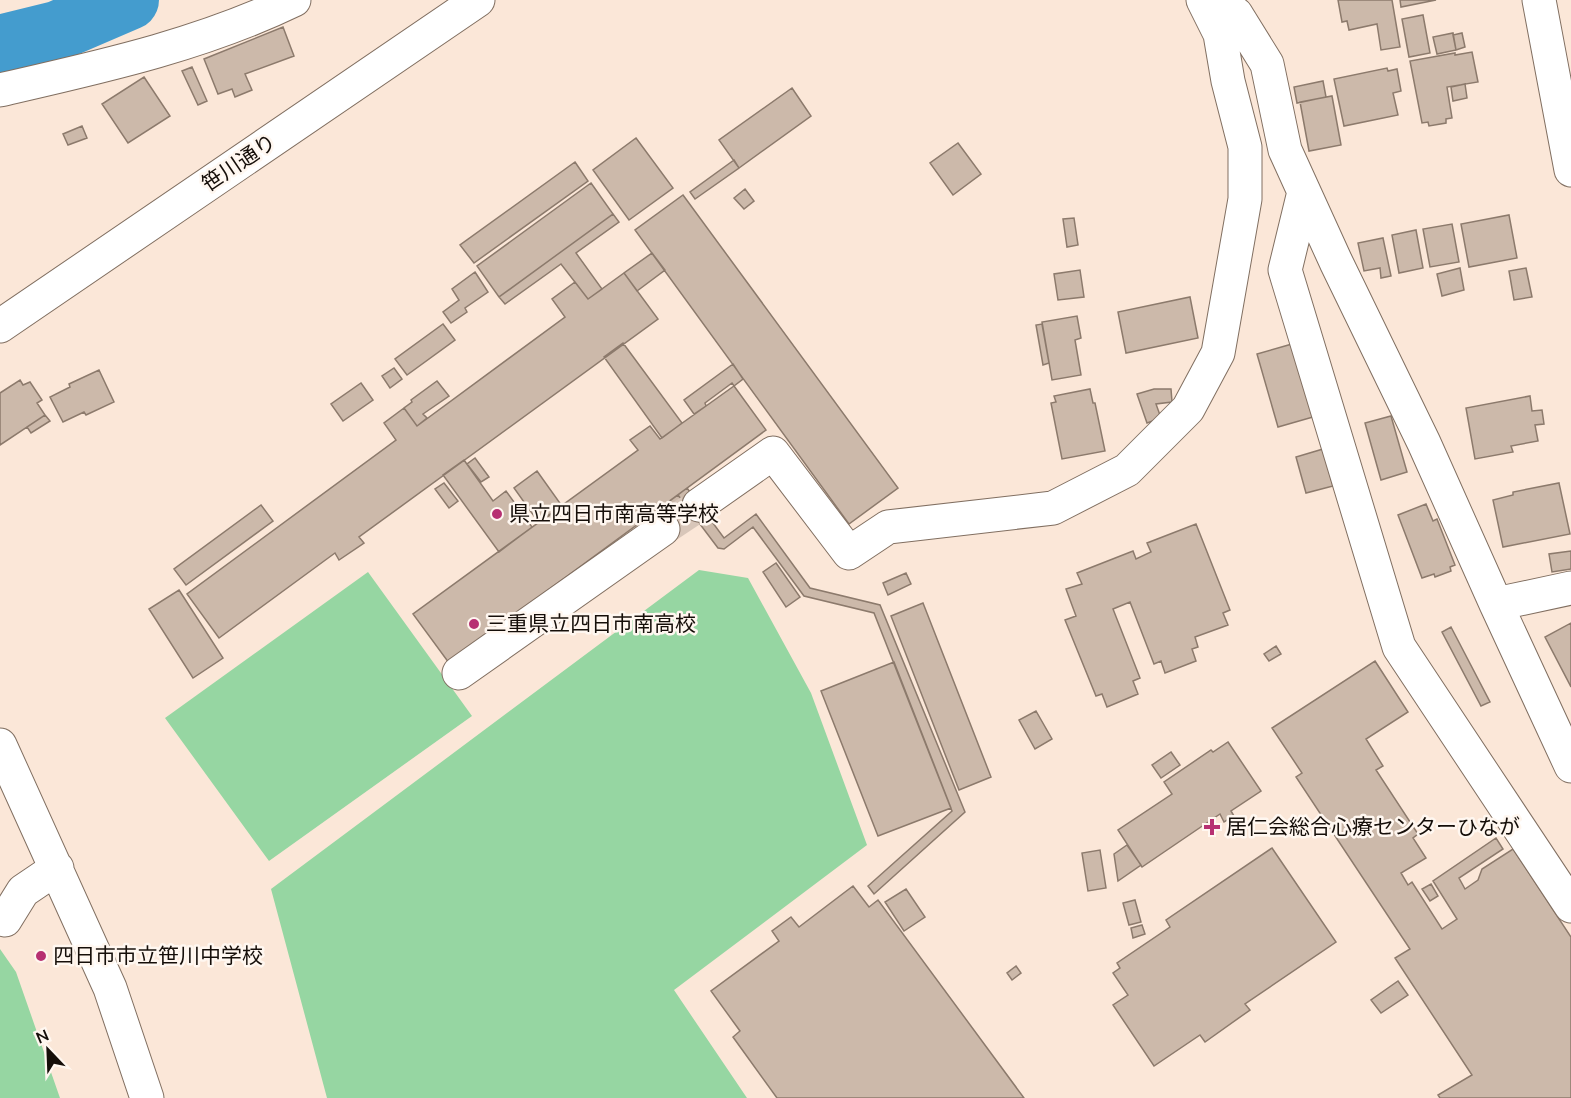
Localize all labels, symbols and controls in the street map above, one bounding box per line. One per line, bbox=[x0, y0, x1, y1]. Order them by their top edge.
street label: 笹川通り bbox=[196, 128, 281, 196]
place label: 県立四日市南高等学校 bbox=[509, 500, 719, 526]
marker: 県立四日市南高等学校 bbox=[490, 507, 504, 521]
place label: 三重県立四日市南高校 bbox=[486, 610, 696, 636]
marker: 三重県立四日市南高校 bbox=[467, 617, 481, 631]
place label: 居仁会総合心療センターひなが bbox=[1226, 813, 1520, 839]
marker: 居仁会総合心療センターひなが bbox=[1203, 818, 1221, 836]
place label: 四日市市立笹川中学校 bbox=[53, 942, 263, 968]
marker: 四日市市立笹川中学校 bbox=[34, 949, 48, 963]
north arrow bbox=[18, 1020, 78, 1080]
text: N bbox=[33, 1025, 52, 1048]

